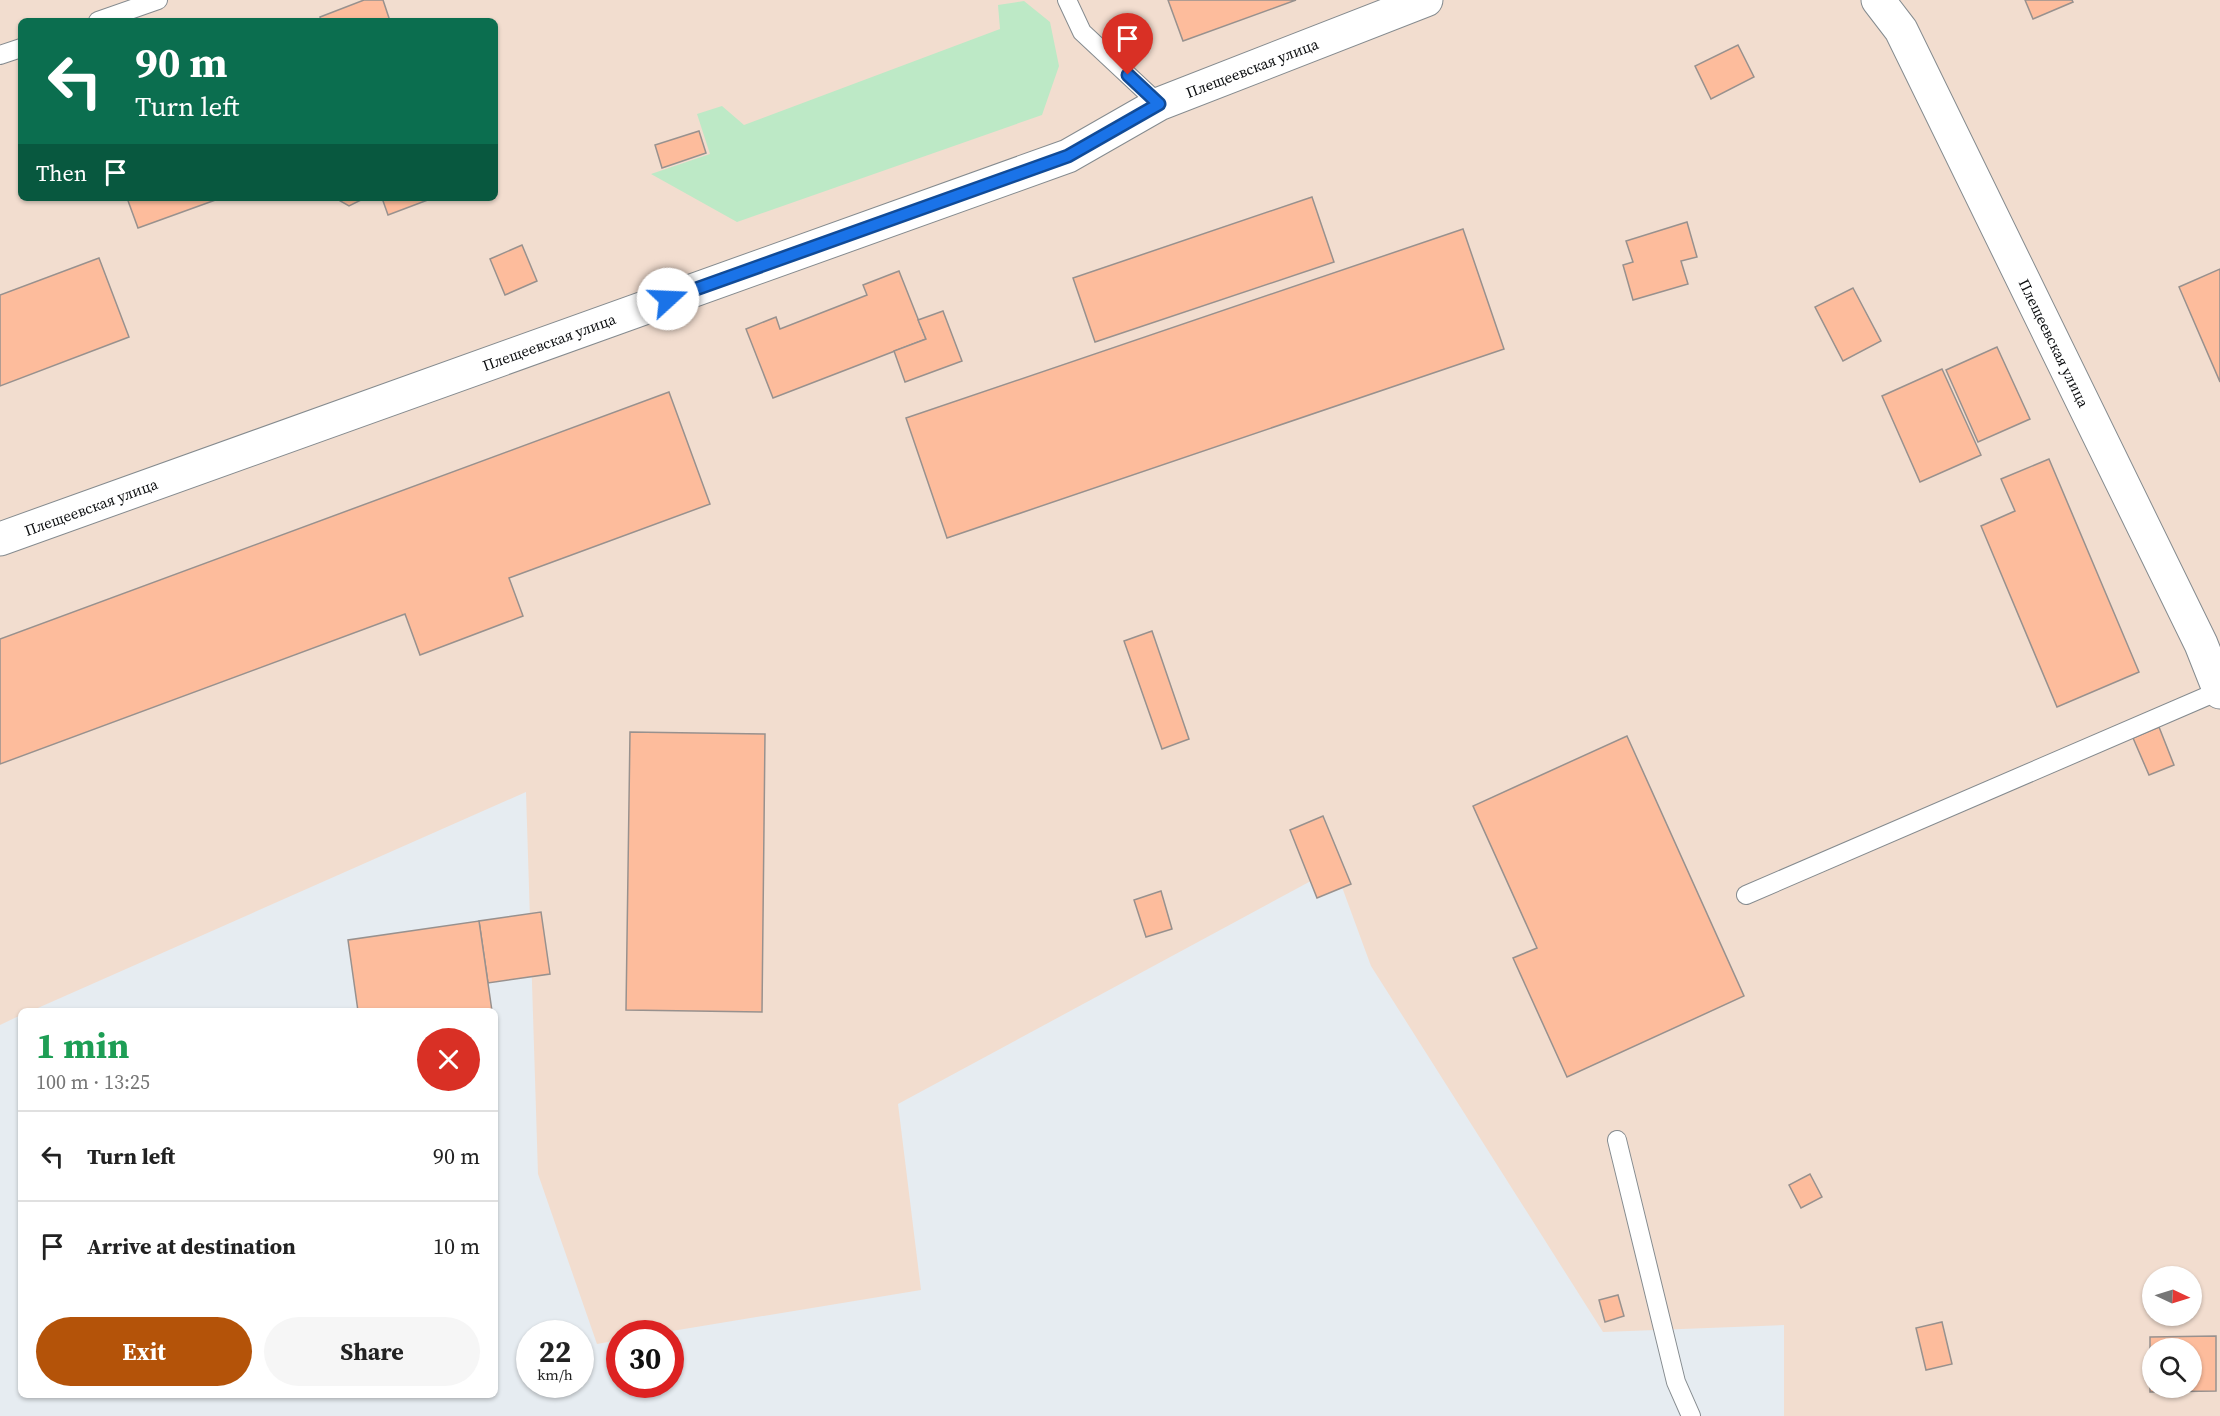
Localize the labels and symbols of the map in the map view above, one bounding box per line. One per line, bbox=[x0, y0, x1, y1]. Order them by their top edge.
pin bbox=[1102, 13, 1153, 75]
street label: Плещеевская улица bbox=[1183, 33, 1322, 103]
position arrow bbox=[636, 267, 700, 331]
street label: Плещеевская улица bbox=[2014, 275, 2094, 411]
street label: Плещеевская улица bbox=[479, 308, 619, 376]
street label: Плещеевская улица bbox=[21, 473, 161, 541]
north arrow bbox=[2142, 1266, 2202, 1326]
speed limit sign: 30 bbox=[606, 1320, 684, 1398]

